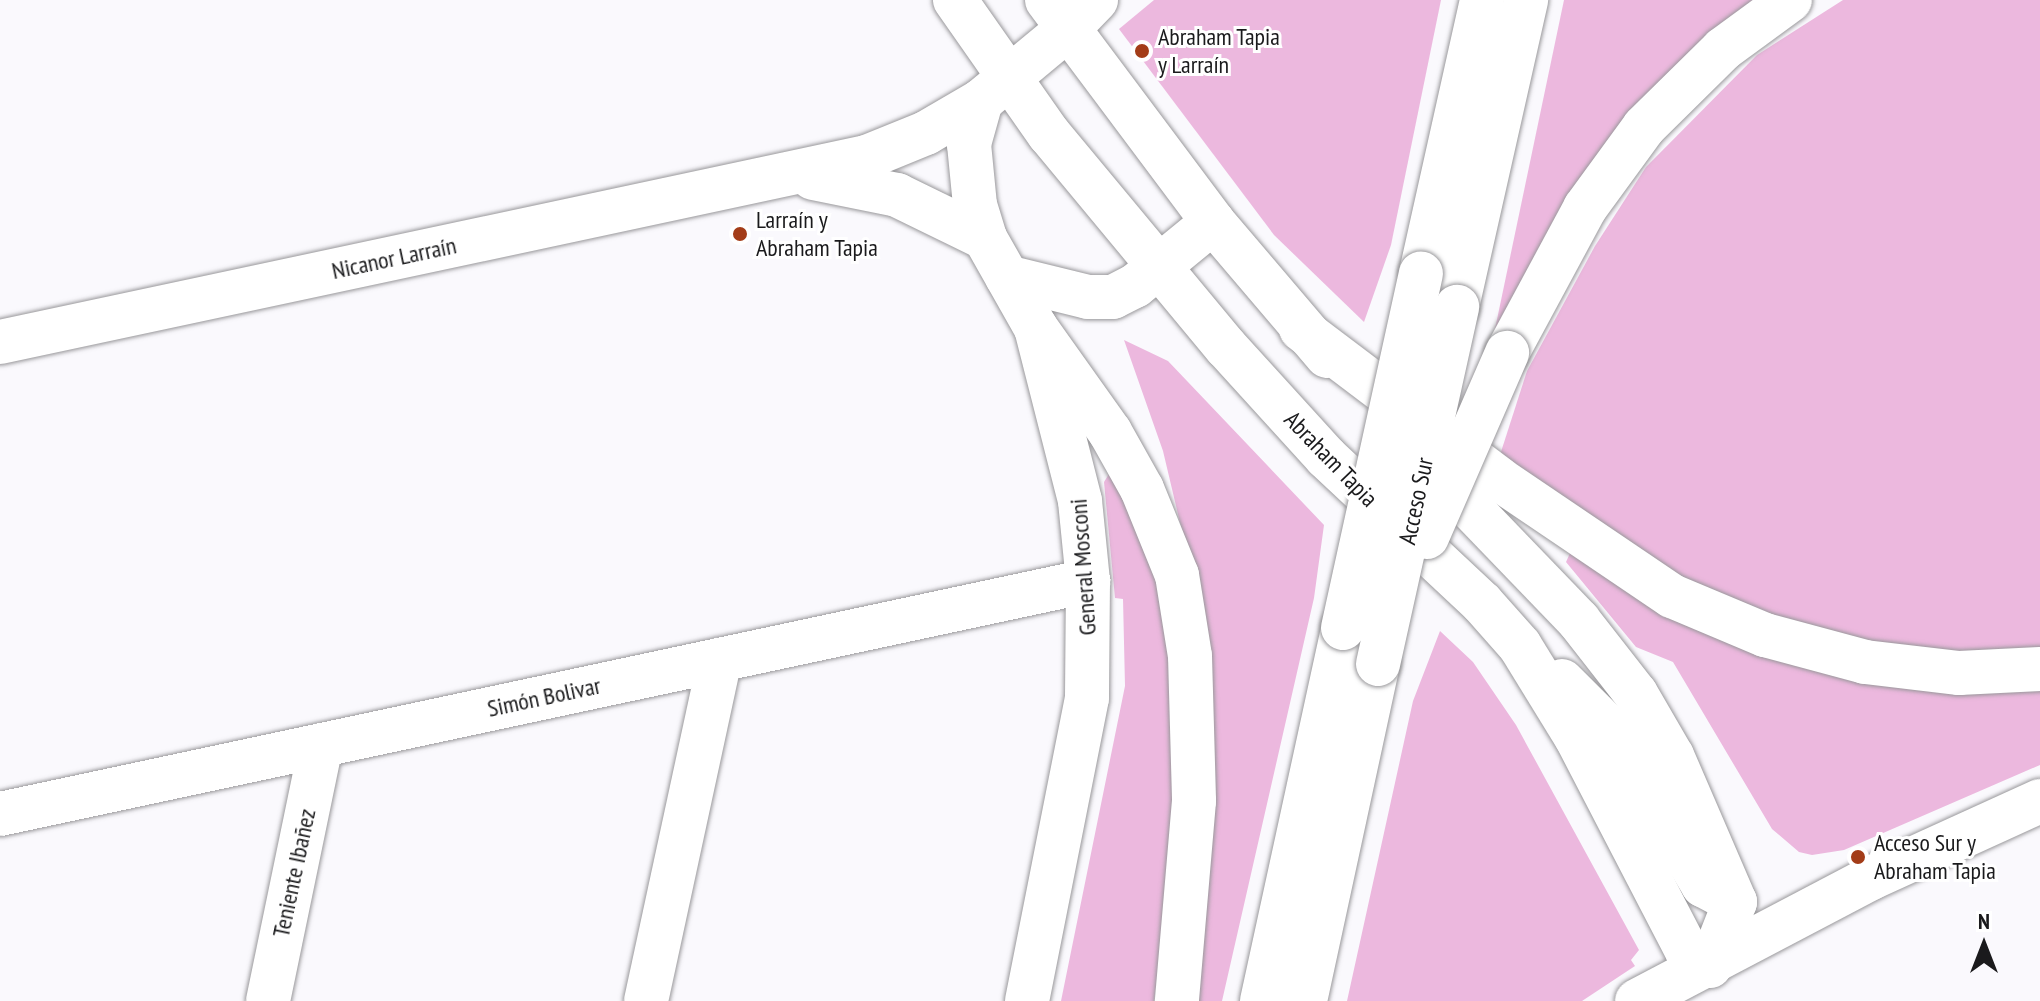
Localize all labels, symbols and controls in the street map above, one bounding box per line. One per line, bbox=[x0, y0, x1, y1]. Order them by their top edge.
place label: Abraham Tapia y Larraín bbox=[1158, 23, 1280, 79]
marker: Abraham Tapia y Larraín bbox=[1133, 42, 1151, 60]
place label: Larraín y Abraham Tapia bbox=[756, 206, 878, 262]
marker: Larraín y Abraham Tapia bbox=[731, 225, 749, 243]
street label: Nicanor Larraín bbox=[329, 231, 459, 285]
street label: Abraham Tapia bbox=[1278, 405, 1384, 513]
street label: Acceso Sur bbox=[1393, 455, 1439, 547]
street label: General Mosconi bbox=[1064, 498, 1102, 636]
street label: Simón Bolivar bbox=[485, 671, 603, 723]
street label: Teniente Ibañez bbox=[266, 806, 322, 940]
place label: Acceso Sur y Abraham Tapia bbox=[1874, 829, 1996, 885]
marker: Acceso Sur y Abraham Tapia bbox=[1849, 848, 1867, 866]
north arrow bbox=[1944, 905, 2024, 985]
text: N bbox=[1978, 907, 1990, 935]

